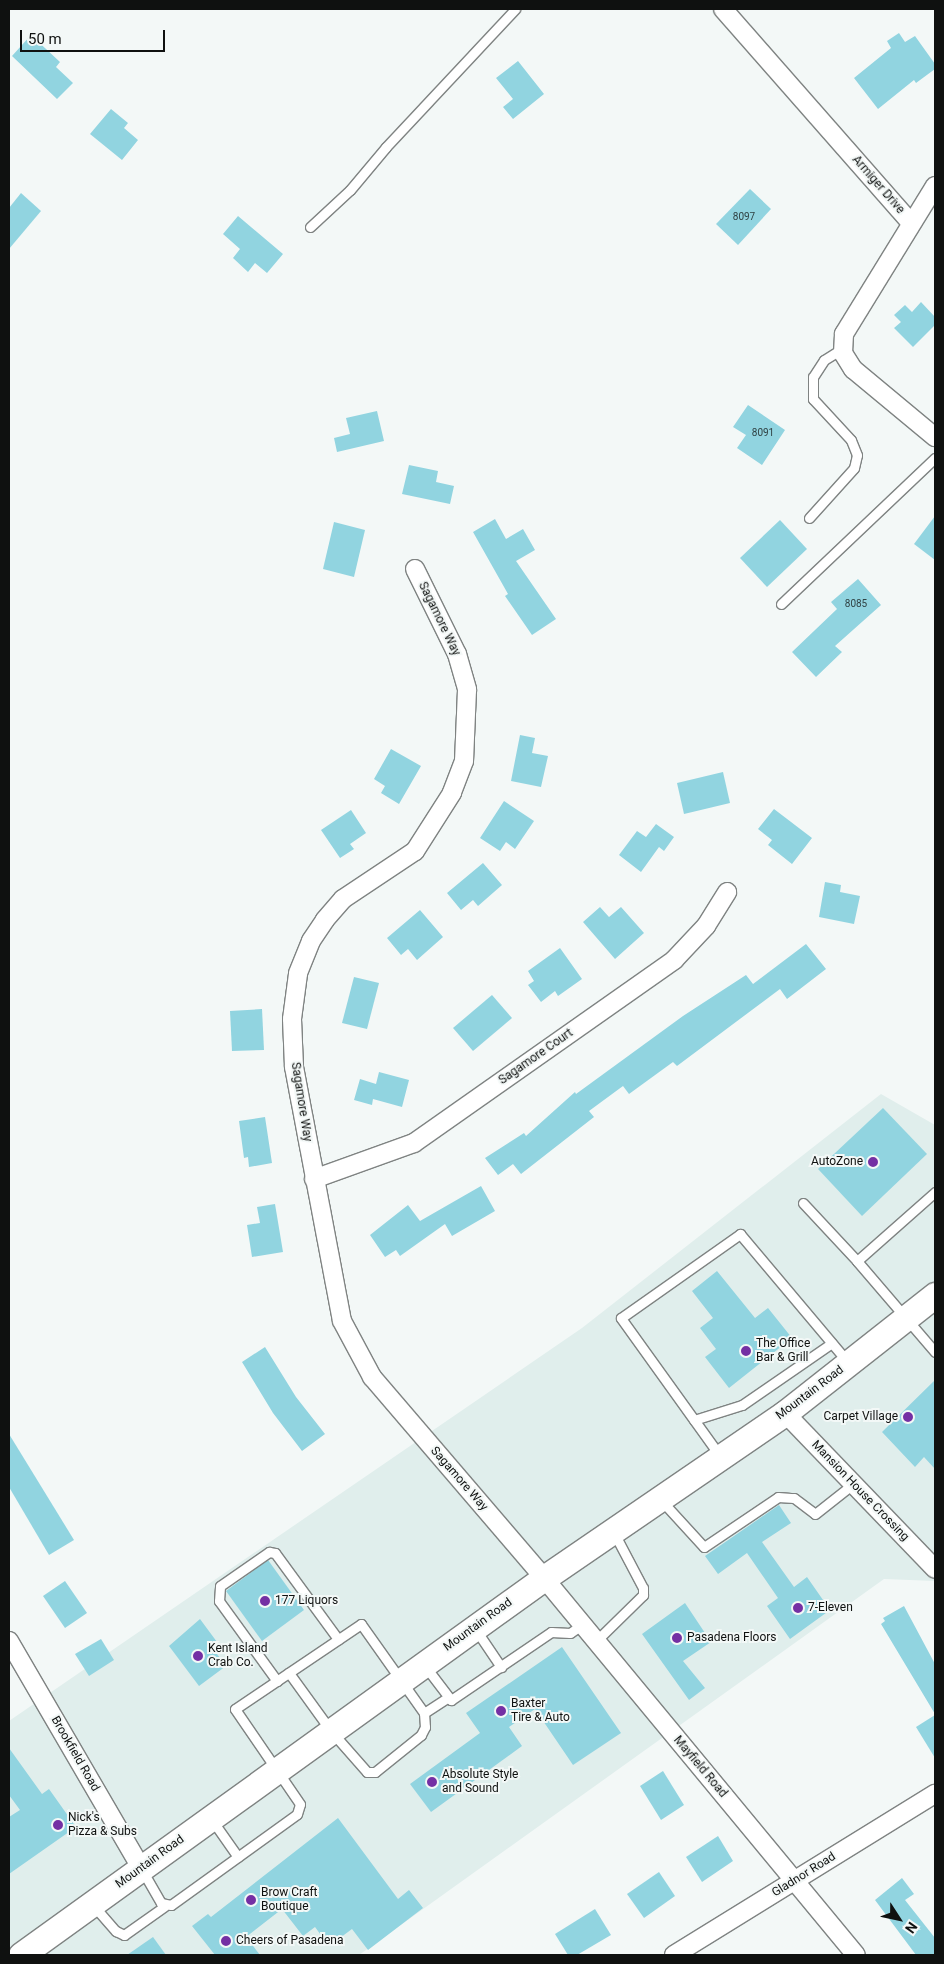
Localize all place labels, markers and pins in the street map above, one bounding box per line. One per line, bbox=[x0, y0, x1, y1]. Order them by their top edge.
place label: AutoZone bbox=[811, 1155, 863, 1169]
marker: AutoZone bbox=[867, 1156, 879, 1168]
place label: The Office Bar & Grill bbox=[756, 1337, 810, 1365]
marker: The Office Bar & Grill bbox=[740, 1345, 752, 1357]
place label: Carpet Village bbox=[824, 1410, 898, 1424]
marker: Carpet Village bbox=[902, 1411, 914, 1423]
place label: 177 Liquors bbox=[275, 1594, 338, 1608]
marker: 177 Liquors bbox=[259, 1595, 271, 1607]
place label: 7-Eleven bbox=[808, 1601, 853, 1615]
marker: 7-Eleven bbox=[792, 1602, 804, 1614]
place label: Pasadena Floors bbox=[687, 1631, 777, 1645]
marker: Pasadena Floors bbox=[671, 1632, 683, 1644]
place label: Kent Island Crab Co. bbox=[208, 1642, 268, 1670]
marker: Kent Island Crab Co. bbox=[192, 1650, 204, 1662]
place label: Baxter Tire & Auto bbox=[511, 1697, 570, 1725]
marker: Baxter Tire & Auto bbox=[495, 1705, 507, 1717]
place label: Absolute Style and Sound bbox=[442, 1768, 518, 1796]
marker: Absolute Style and Sound bbox=[426, 1776, 438, 1788]
place label: Nick's Pizza & Subs bbox=[68, 1811, 137, 1839]
marker: Nick's Pizza & Subs bbox=[52, 1819, 64, 1831]
place label: Brow Craft Boutique bbox=[261, 1886, 318, 1914]
marker: Brow Craft Boutique bbox=[245, 1894, 257, 1906]
place label: Cheers of Pasadena bbox=[236, 1934, 343, 1948]
marker: Cheers of Pasadena bbox=[220, 1935, 232, 1947]

